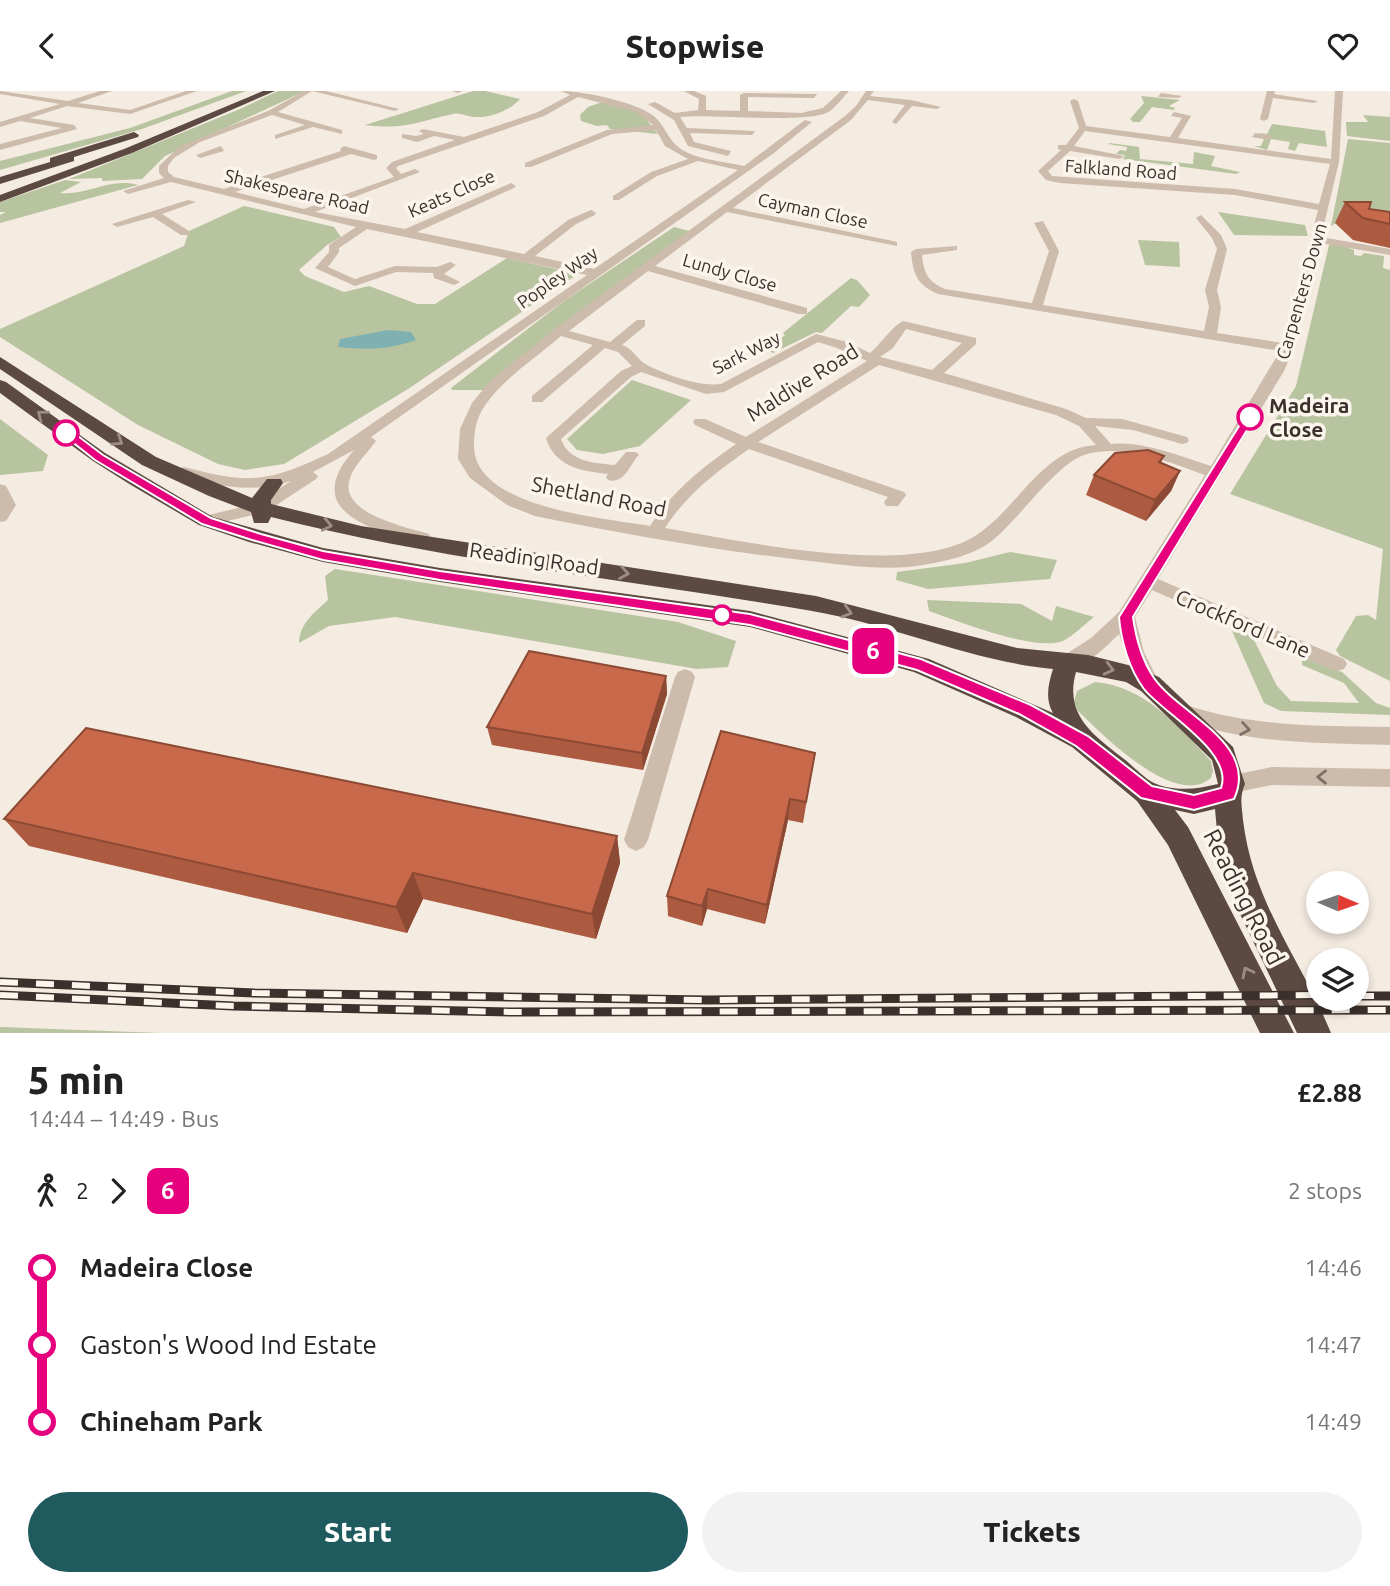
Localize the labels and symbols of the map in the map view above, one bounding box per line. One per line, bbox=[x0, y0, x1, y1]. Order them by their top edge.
street label: Falkland Road bbox=[1064, 155, 1178, 183]
street label: Shakespeare Road bbox=[223, 165, 371, 217]
street label: Keats Close bbox=[404, 165, 498, 221]
street label: Cayman Close bbox=[756, 189, 870, 231]
street label: Carpenters Down bbox=[1272, 220, 1330, 362]
street label: Popley Way bbox=[513, 242, 601, 312]
street label: Lundy Close bbox=[681, 249, 779, 295]
street label: Sark Way bbox=[709, 326, 783, 377]
street label: Maldive Road bbox=[742, 338, 862, 426]
place label: Madeira Close bbox=[1269, 393, 1349, 441]
marker: Madeira Close bbox=[1237, 404, 1263, 430]
one-way arrow bbox=[37, 411, 50, 423]
unlabelled marker bbox=[53, 420, 79, 446]
one-way arrow bbox=[110, 433, 123, 445]
street label: Shetland Road bbox=[530, 471, 668, 521]
one-way arrow bbox=[320, 517, 332, 531]
street label: Reading Road bbox=[468, 537, 600, 579]
one-way arrow bbox=[618, 565, 629, 580]
street label: Crockford Lane bbox=[1172, 584, 1314, 662]
one-way arrow bbox=[841, 604, 853, 619]
unlabelled marker bbox=[712, 605, 732, 625]
line badge: 6 bbox=[850, 628, 896, 674]
one-way arrow bbox=[1103, 661, 1115, 675]
one-way arrow bbox=[1239, 721, 1251, 736]
one-way arrow bbox=[1316, 769, 1327, 785]
street label: Reading Road bbox=[1198, 825, 1290, 969]
north arrow bbox=[1306, 871, 1368, 935]
one-way arrow bbox=[1241, 967, 1255, 979]

